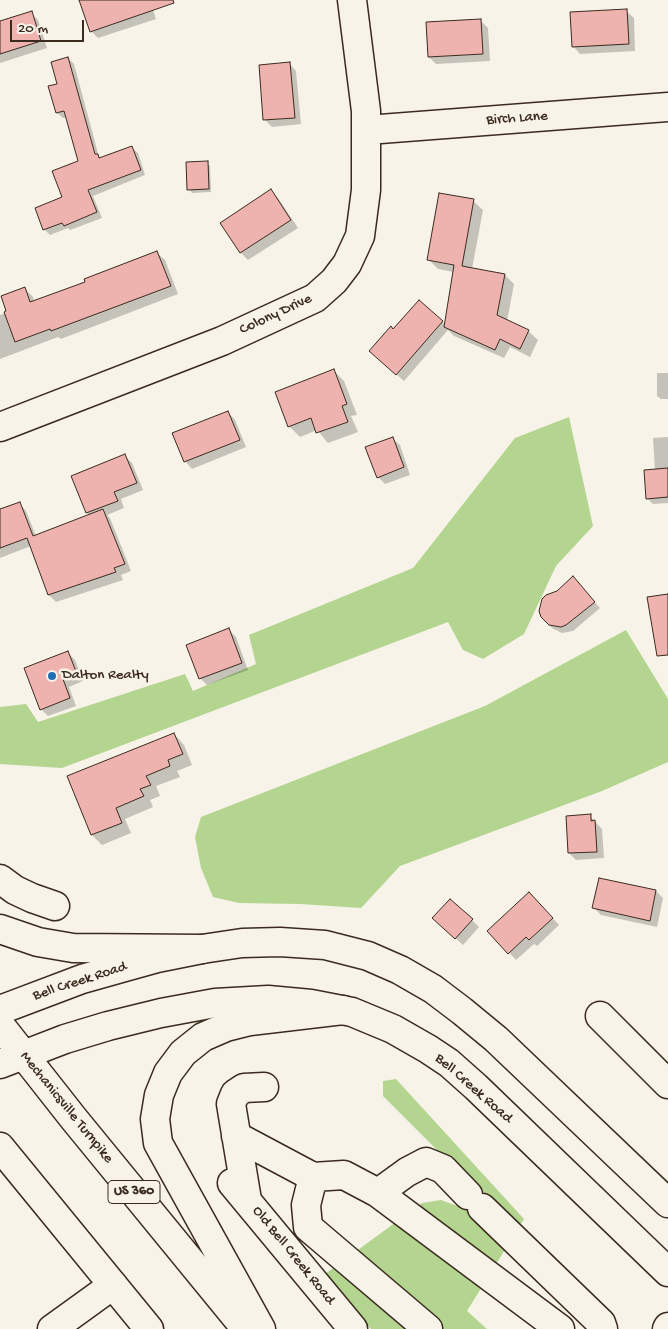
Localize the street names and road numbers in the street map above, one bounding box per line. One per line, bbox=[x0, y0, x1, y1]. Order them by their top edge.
street label: Birch Lane bbox=[486, 108, 548, 130]
street label: Colony Drive bbox=[237, 290, 315, 340]
street label: Bell Creek Road bbox=[31, 958, 129, 1006]
street label: Mechanicsville Turnpike bbox=[15, 1048, 117, 1168]
street label: Bell Creek Road bbox=[430, 1050, 516, 1128]
road number: US 360 bbox=[108, 1180, 160, 1204]
street label: Old Bell Creek Road bbox=[248, 1203, 338, 1309]

